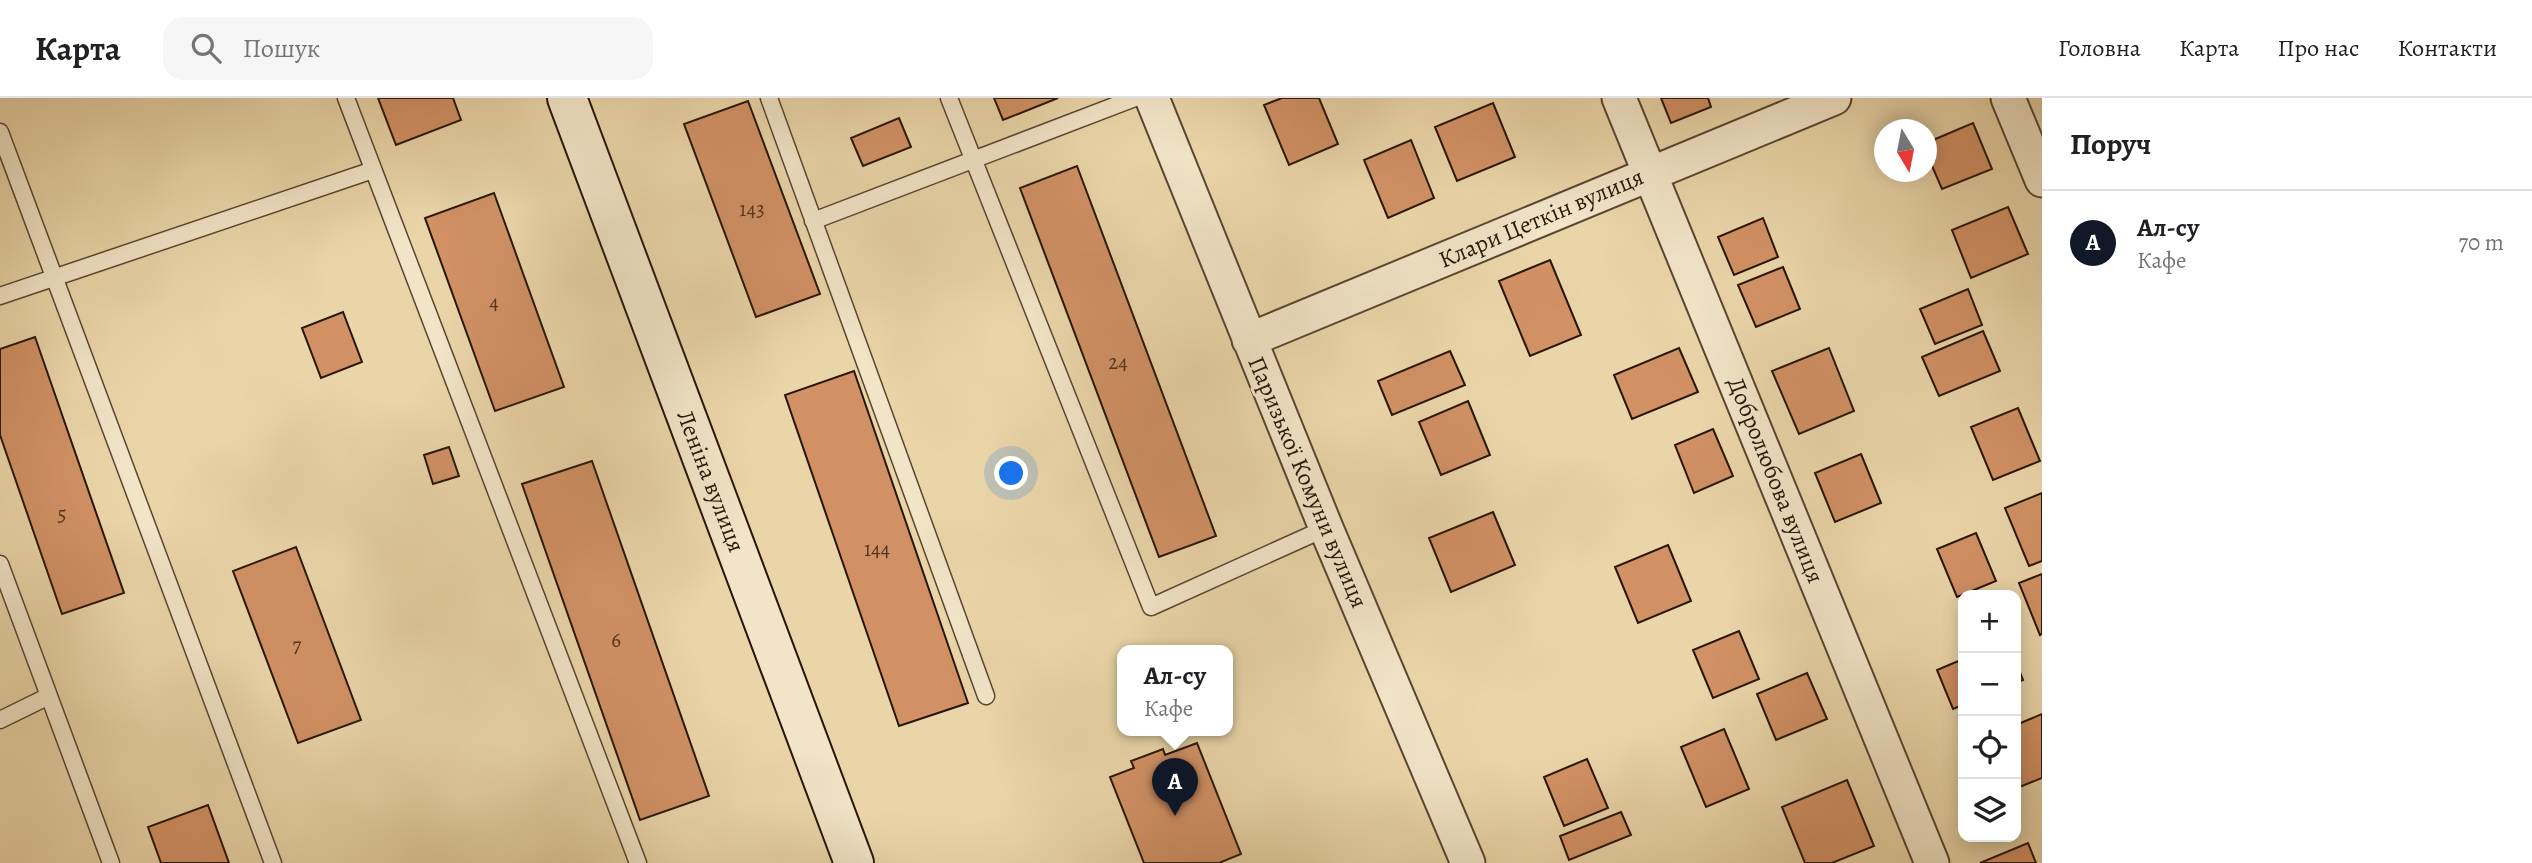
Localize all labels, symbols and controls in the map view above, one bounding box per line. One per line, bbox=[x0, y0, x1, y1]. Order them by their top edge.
search box bbox=[163, 17, 653, 80]
text: Карта bbox=[35, 26, 121, 71]
icon: search bbox=[187, 29, 225, 67]
text: Пошук bbox=[243, 31, 320, 66]
text: Головна bbox=[2058, 32, 2141, 64]
text: Карта bbox=[2179, 32, 2239, 64]
text: Про нас bbox=[2277, 32, 2359, 64]
text: Контакти bbox=[2397, 32, 2497, 64]
north arrow bbox=[1874, 119, 1937, 182]
text: Поруч bbox=[2070, 124, 2151, 164]
street label: Клари Цеткін вулиця bbox=[1434, 160, 1648, 276]
house number: 143 bbox=[739, 195, 765, 223]
text: Ал-су bbox=[2137, 210, 2200, 245]
text: A bbox=[2086, 227, 2100, 258]
text: 70 m bbox=[2458, 227, 2504, 258]
text: Кафе bbox=[2137, 245, 2187, 276]
house number: 4 bbox=[489, 288, 499, 316]
house number: 24 bbox=[1108, 348, 1128, 376]
street label: Паризької Комуни вулиця bbox=[1240, 351, 1376, 613]
street label: Добролюбова вулиця bbox=[1720, 372, 1832, 588]
street label: Леніна вулиця bbox=[669, 405, 753, 557]
your location bbox=[994, 456, 1028, 490]
house number: 5 bbox=[57, 500, 67, 528]
house number: 144 bbox=[864, 535, 890, 563]
map controls bbox=[1958, 590, 2021, 842]
button: + bbox=[1958, 590, 2021, 653]
house number: 6 bbox=[611, 626, 621, 654]
house number: 7 bbox=[293, 631, 302, 659]
popup bbox=[1117, 645, 1233, 736]
button: − bbox=[1958, 653, 2021, 716]
text: Ал-су bbox=[1144, 658, 1206, 693]
text: Кафе bbox=[1144, 693, 1193, 724]
button: locate bbox=[1958, 716, 2021, 779]
pin: A bbox=[1152, 758, 1198, 816]
button: layers bbox=[1958, 779, 2021, 842]

